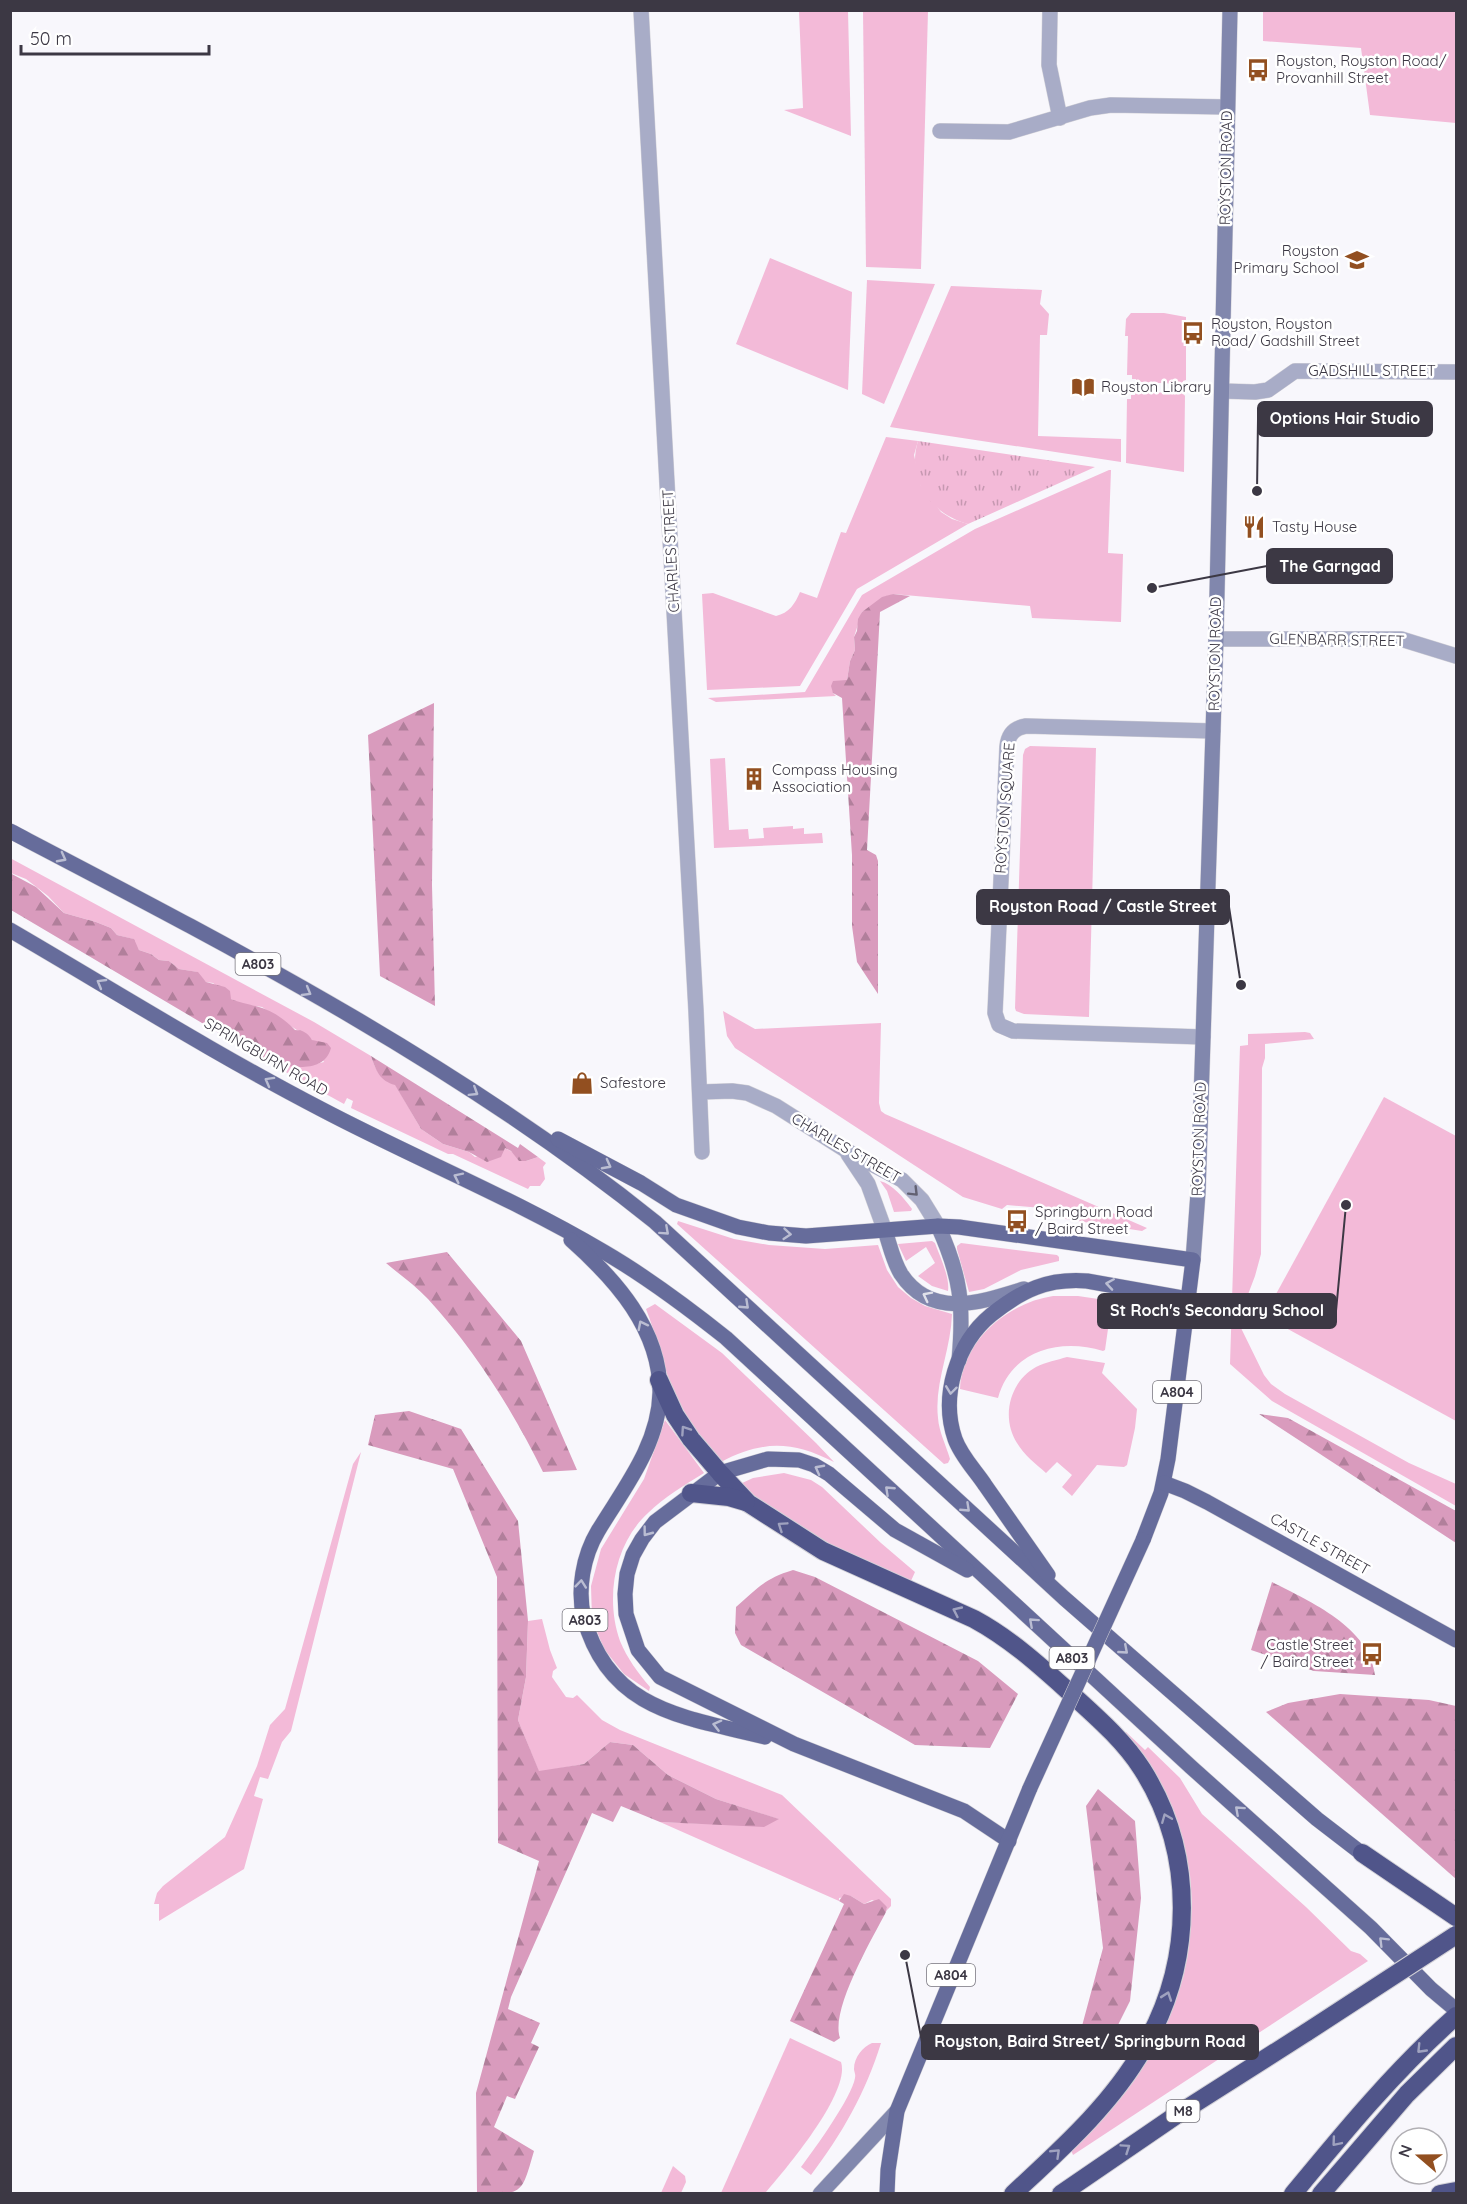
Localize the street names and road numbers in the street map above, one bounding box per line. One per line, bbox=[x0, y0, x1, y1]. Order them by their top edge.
street label: ROYSTON ROAD bbox=[1215, 110, 1236, 225]
street label: GADSHILL STREET bbox=[1308, 361, 1436, 380]
street label: CHARLES STREET bbox=[658, 489, 683, 613]
street label: ROYSTON ROAD bbox=[1204, 596, 1225, 711]
street label: GLENBARR STREET bbox=[1269, 629, 1405, 650]
street label: ROYSTON SQUARE bbox=[990, 742, 1019, 874]
road number: A803 bbox=[236, 953, 280, 975]
street label: SPRINGBURN ROAD bbox=[201, 1013, 332, 1100]
street label: ROYSTON ROAD bbox=[1187, 1081, 1210, 1197]
street label: CHARLES STREET bbox=[788, 1109, 904, 1187]
road number: A804 bbox=[1153, 1381, 1201, 1403]
street label: CASTLE STREET bbox=[1267, 1508, 1373, 1579]
road number: A803 bbox=[562, 1609, 608, 1631]
road number: A803 bbox=[1050, 1647, 1094, 1669]
road number: A804 bbox=[927, 1964, 975, 1986]
road number: M8 bbox=[1166, 2100, 1200, 2122]

